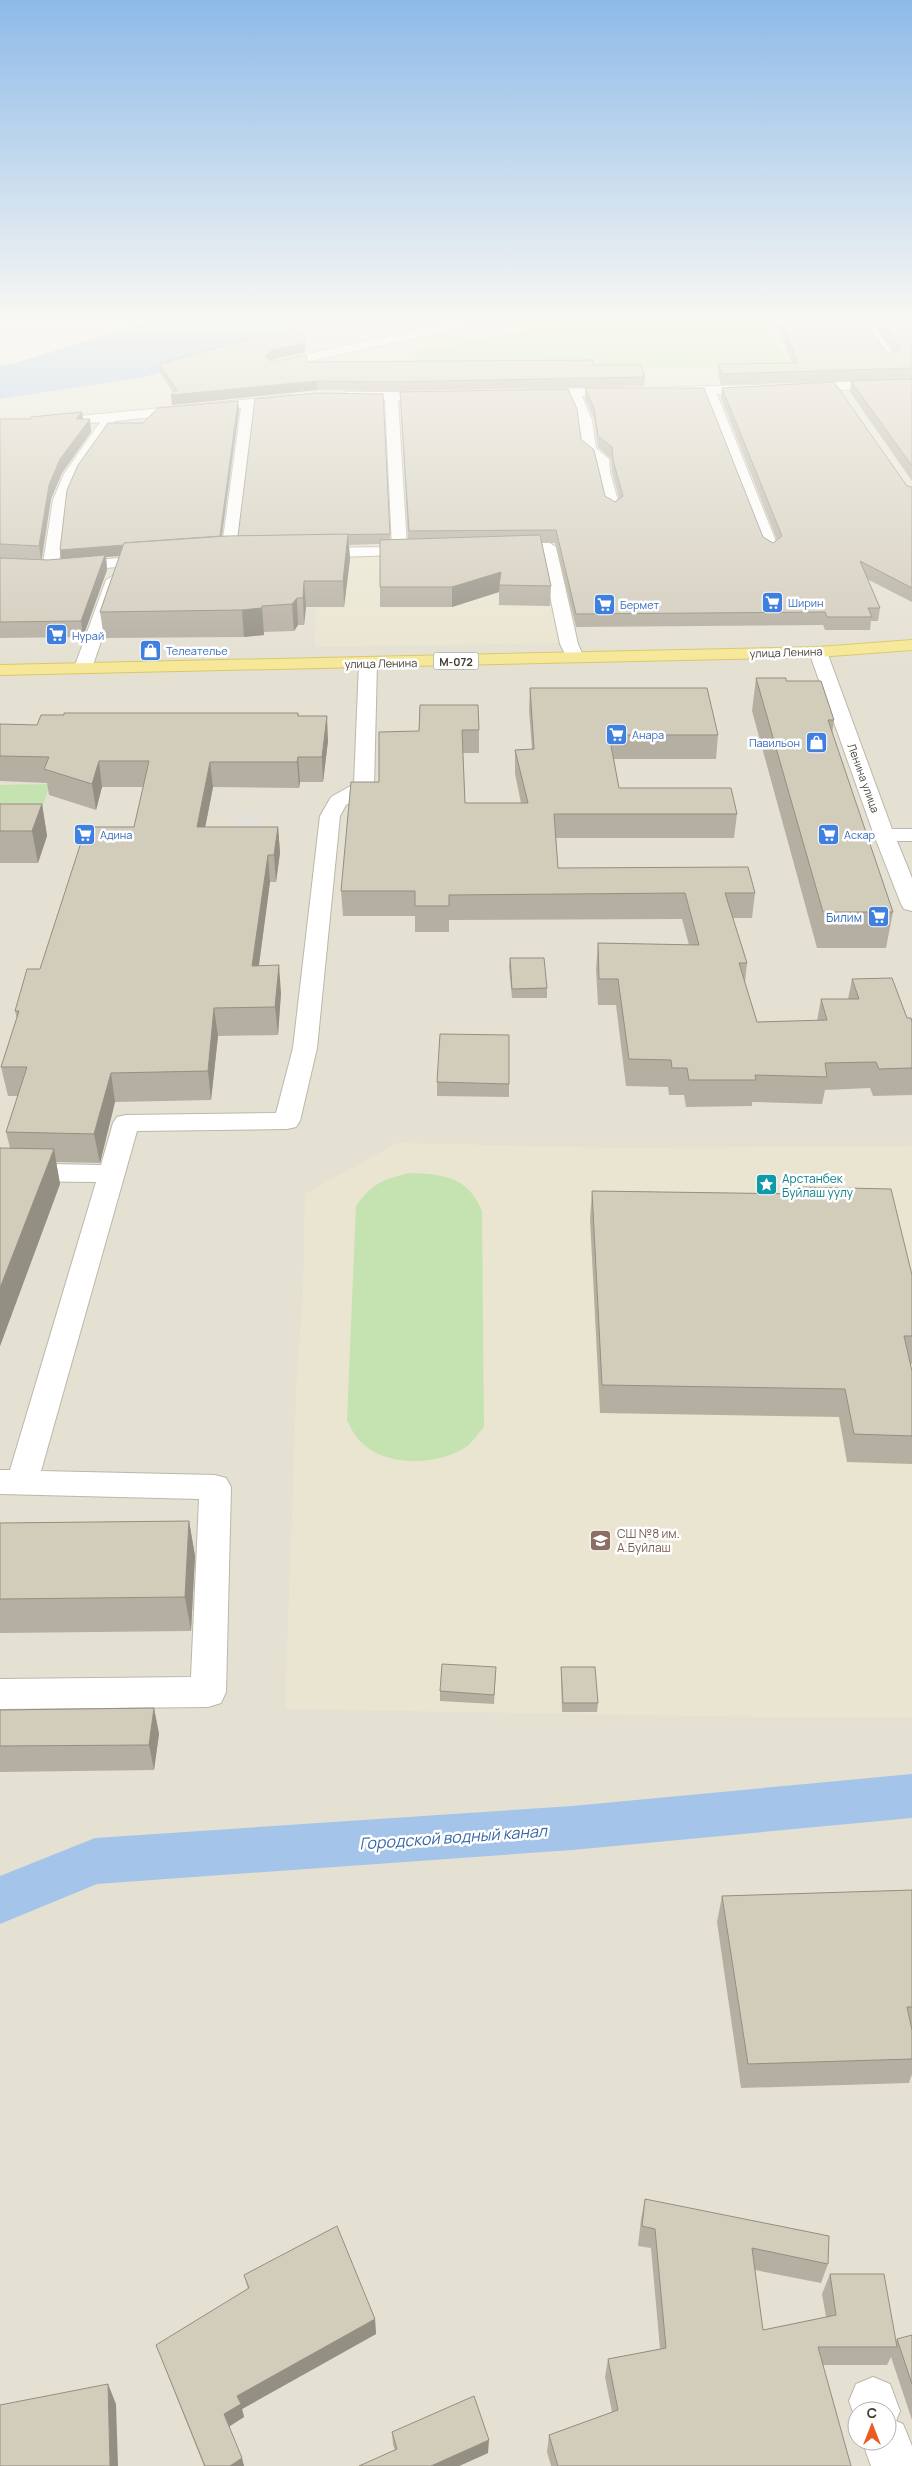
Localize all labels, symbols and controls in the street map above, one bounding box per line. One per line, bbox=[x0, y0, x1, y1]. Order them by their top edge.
supermarket icon: Ширин bbox=[760, 590, 784, 614]
supermarket icon: Бермет bbox=[592, 592, 616, 616]
place label: Ширин bbox=[788, 595, 824, 610]
place label: Бермет bbox=[620, 597, 660, 612]
supermarket icon: Нурай bbox=[44, 623, 68, 647]
place label: Нурай bbox=[72, 628, 104, 643]
shop icon: Телеателье bbox=[138, 638, 162, 662]
place label: Телеателье bbox=[166, 643, 228, 658]
street label: улица Ленина bbox=[749, 643, 823, 661]
road number: М-072 bbox=[434, 652, 478, 669]
street label: улица Ленина bbox=[344, 655, 418, 671]
supermarket icon: Анара bbox=[604, 722, 628, 746]
place label: Анара bbox=[632, 727, 664, 742]
shop icon: Павильон bbox=[804, 730, 828, 754]
place label: Павильон bbox=[749, 735, 800, 750]
street label: Ленина улица bbox=[845, 741, 883, 815]
supermarket icon: Адина bbox=[72, 822, 96, 846]
supermarket icon: Аскар bbox=[816, 822, 840, 846]
place label: Адина bbox=[100, 827, 132, 842]
place label: Аскар bbox=[844, 827, 876, 842]
supermarket icon: Билим bbox=[866, 905, 890, 929]
place label: Билим bbox=[826, 909, 862, 926]
place label: Арстанбек Буйлаш уулу bbox=[782, 1170, 854, 1201]
place icon: Арстанбек Буйлаш уулу bbox=[754, 1173, 778, 1197]
place label: СШ №8 им. А.Буйлаш bbox=[617, 1525, 680, 1556]
school or university icon: СШ №8 им. А.Буйлаш bbox=[589, 1528, 613, 1552]
water label: Городской водный канал bbox=[358, 1819, 549, 1855]
north arrow bbox=[847, 2401, 897, 2451]
text: С bbox=[867, 2403, 877, 2422]

